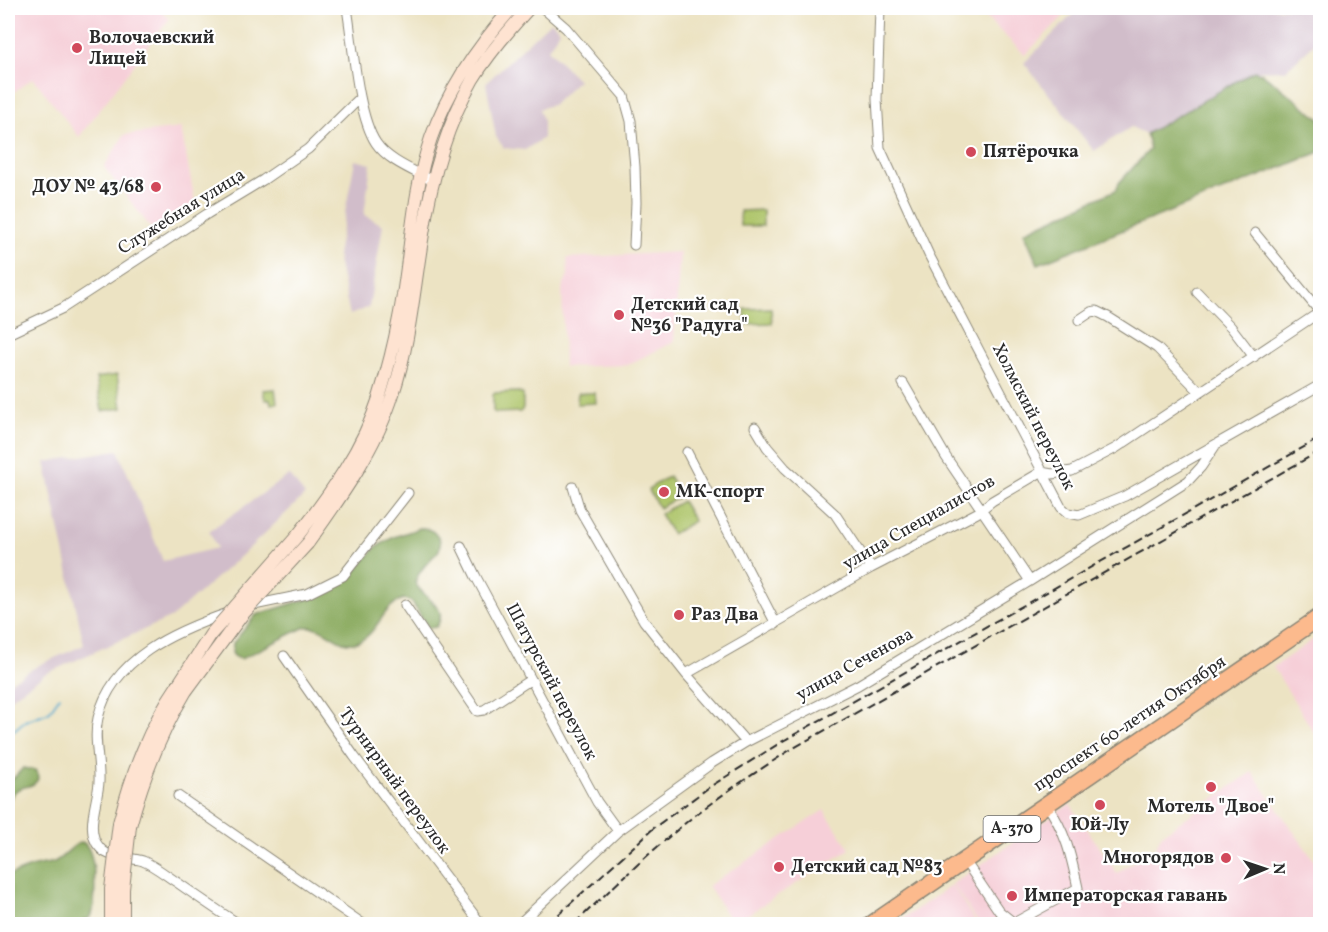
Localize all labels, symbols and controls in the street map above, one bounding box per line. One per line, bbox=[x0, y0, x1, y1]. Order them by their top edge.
place label: Волочаевский Лицей bbox=[89, 26, 214, 72]
marker: Волочаевский Лицей bbox=[70, 41, 84, 55]
place label: Пятёрочка bbox=[983, 140, 1079, 165]
marker: Пятёрочка bbox=[964, 145, 978, 159]
street label: Служебная улица bbox=[114, 163, 250, 261]
place label: ДОУ № 43/68 bbox=[32, 175, 144, 200]
marker: ДОУ № 43/68 bbox=[149, 180, 163, 194]
place label: Детский сад №36 "Радуга" bbox=[631, 293, 748, 339]
marker: Детский сад №36 "Радуга" bbox=[612, 308, 626, 322]
street label: Холмский переулок bbox=[985, 339, 1081, 495]
street label: улица Специалистов bbox=[838, 469, 1000, 577]
place label: МК-спорт bbox=[676, 480, 764, 505]
marker: МК-спорт bbox=[657, 485, 671, 499]
street label: Шатурский переулок bbox=[499, 599, 603, 765]
place label: Раз Два bbox=[691, 603, 759, 628]
marker: Раз Два bbox=[672, 608, 686, 622]
street label: улица Сеченова bbox=[792, 622, 918, 708]
street label: проспект 60-летия Октября bbox=[1029, 650, 1231, 798]
street label: Турнирный переулок bbox=[332, 702, 456, 860]
marker: Мотель "Двое" bbox=[1204, 780, 1218, 794]
place label: Мотель "Двое" bbox=[1148, 795, 1274, 820]
marker: Юй-Лу bbox=[1093, 798, 1107, 812]
place label: Юй-Лу bbox=[1071, 813, 1129, 838]
road number: А-370 bbox=[984, 816, 1040, 842]
north arrow bbox=[1235, 839, 1295, 899]
place label: Многорядов bbox=[1103, 846, 1214, 871]
marker: Многорядов bbox=[1219, 851, 1233, 865]
place label: Детский сад №83 bbox=[791, 855, 942, 880]
marker: Детский сад №83 bbox=[772, 860, 786, 874]
text: N bbox=[1267, 862, 1289, 875]
place label: Императорская гавань bbox=[1024, 884, 1228, 909]
marker: Императорская гавань bbox=[1005, 889, 1019, 903]

